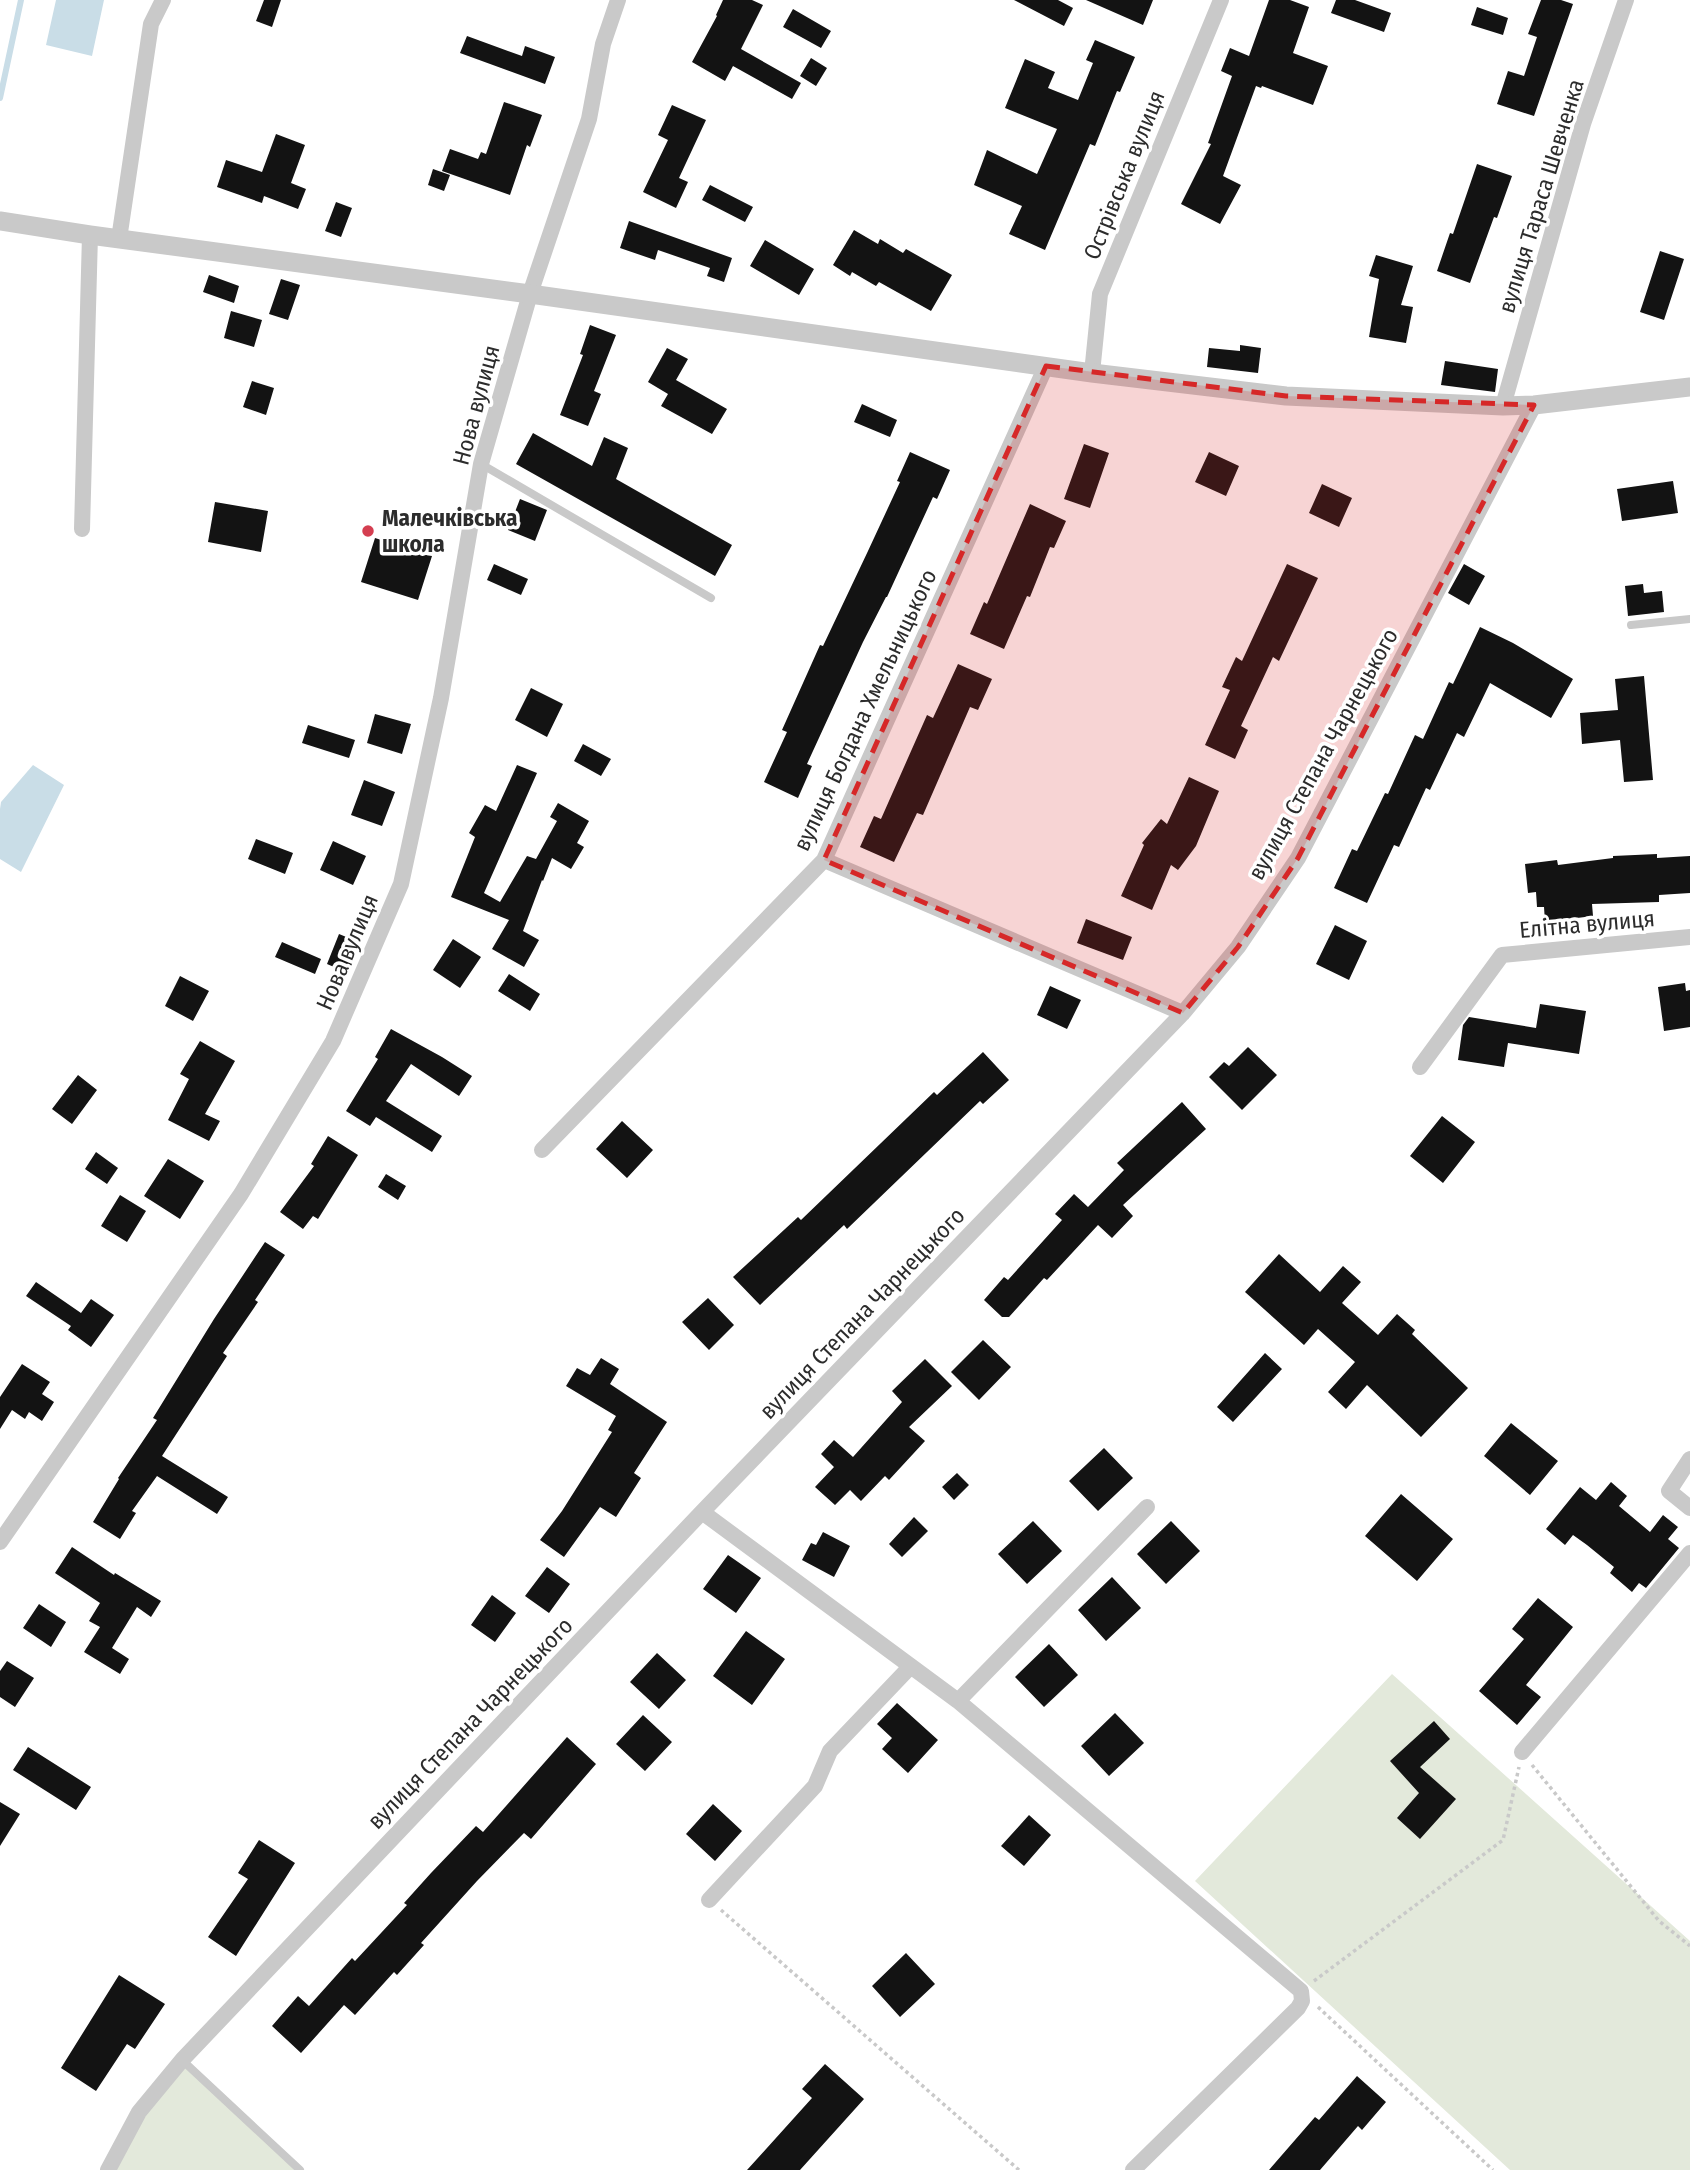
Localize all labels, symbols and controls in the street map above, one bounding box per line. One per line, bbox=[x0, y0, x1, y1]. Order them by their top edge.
street label: вулиця Тараса Шевченка bbox=[1492, 76, 1590, 316]
street label: Острівська вулиця bbox=[1077, 86, 1171, 264]
street label: Нова вулиця bbox=[447, 342, 505, 468]
place label: Малечківська школа bbox=[382, 504, 517, 558]
marker: Малечківська школа bbox=[360, 523, 376, 539]
street label: вулиця Богдана Хмельницького bbox=[787, 565, 943, 855]
street label: вулиця Степана Чарнецького bbox=[1242, 623, 1404, 885]
street label: Нова вулиця bbox=[310, 890, 384, 1014]
street label: Елітна вулиця bbox=[1518, 904, 1656, 944]
street label: вулиця Степана Чарнецького bbox=[754, 1201, 970, 1425]
street label: вулиця Степана Чарнецького bbox=[362, 1611, 578, 1835]

